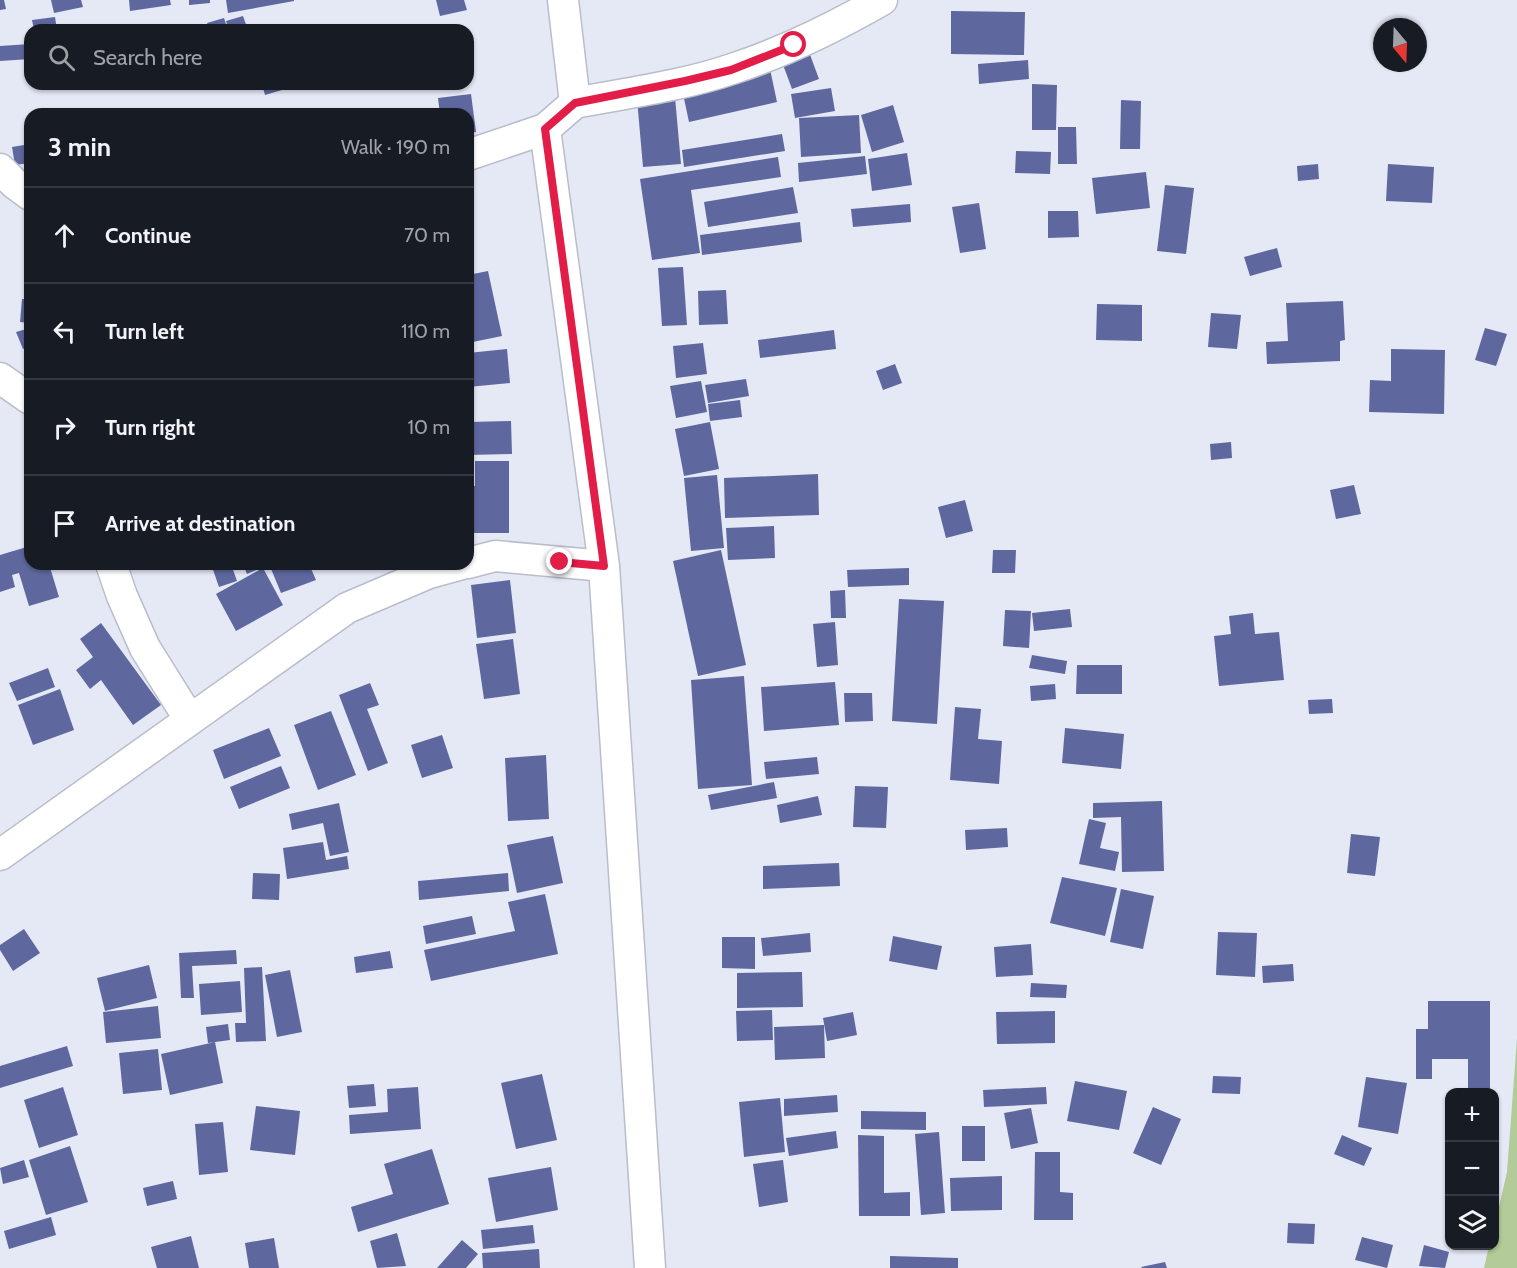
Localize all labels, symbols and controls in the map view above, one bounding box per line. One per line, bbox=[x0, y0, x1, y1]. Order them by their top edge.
north arrow bbox=[1373, 18, 1427, 72]
search box bbox=[24, 24, 474, 90]
route start bbox=[780, 31, 806, 57]
icon: search bbox=[45, 41, 78, 74]
text: Search here bbox=[93, 44, 202, 71]
text: 3 min bbox=[48, 131, 111, 163]
text: Walk · 190 m bbox=[341, 135, 450, 159]
icon: ahead bbox=[48, 219, 81, 252]
text: Continue bbox=[105, 222, 191, 249]
text: 70 m bbox=[404, 223, 450, 247]
icon: left bbox=[48, 315, 81, 348]
text: Turn left bbox=[105, 318, 184, 345]
text: 110 m bbox=[401, 319, 450, 343]
icon: right bbox=[48, 411, 81, 444]
text: Turn right bbox=[105, 414, 195, 441]
text: 10 m bbox=[407, 415, 450, 439]
icon: arrive bbox=[48, 507, 81, 540]
text: Arrive at destination bbox=[105, 510, 295, 537]
route end bbox=[546, 548, 572, 574]
map controls bbox=[1445, 1088, 1499, 1250]
button: + bbox=[1445, 1088, 1499, 1142]
button: − bbox=[1445, 1142, 1499, 1196]
button: layers bbox=[1445, 1196, 1499, 1250]

